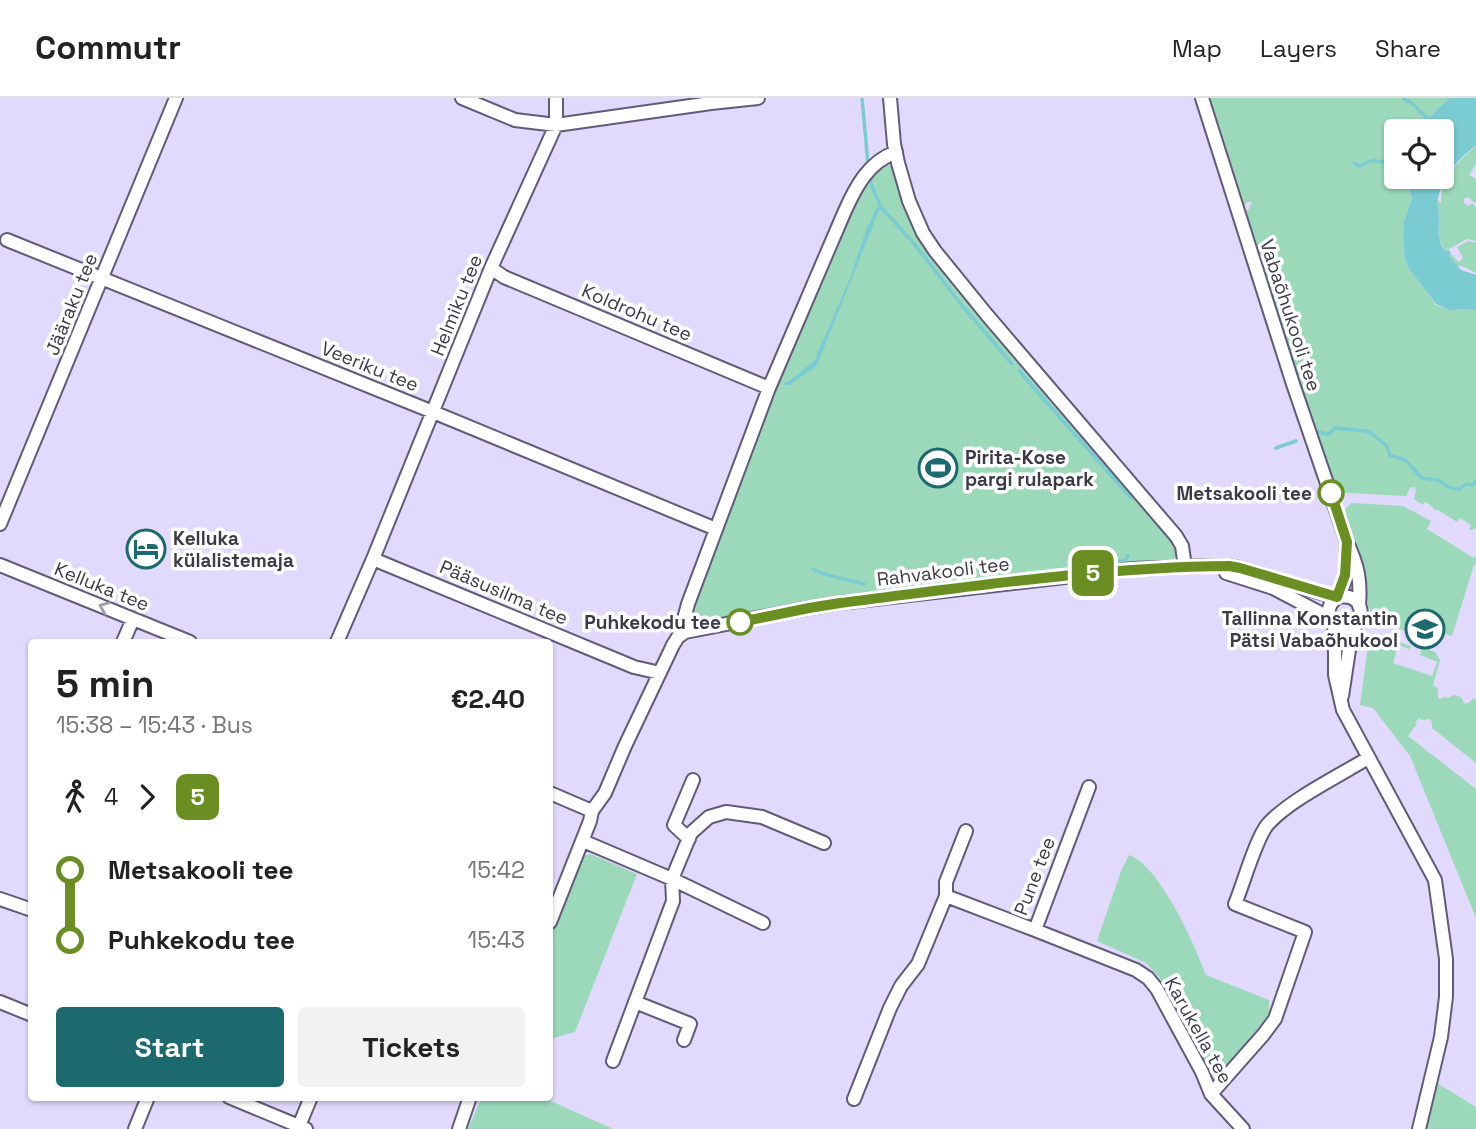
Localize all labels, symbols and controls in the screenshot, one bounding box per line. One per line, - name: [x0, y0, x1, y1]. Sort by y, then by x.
- text: Commutr: [35, 27, 181, 69]
- text: Map: [1172, 33, 1222, 64]
- text: Layers: [1260, 33, 1337, 64]
- text: Share: [1375, 33, 1441, 64]
- map controls: [1384, 119, 1454, 189]
- button: locate: [1384, 119, 1454, 189]
- street label: Vabaõhukooli tee: [1254, 236, 1327, 394]
- street label: Jääraku tee: [40, 249, 103, 359]
- street label: Helmiku tee: [425, 251, 488, 359]
- street label: Koldrohu tee: [578, 278, 696, 347]
- street label: Veeriku tee: [317, 336, 422, 397]
- place label: Pirita-Kose pargi rulapark: [965, 445, 1094, 492]
- sports icon: Pirita-Kose pargi rulapark: [917, 447, 959, 489]
- marker: Metsakooli tee: [1318, 480, 1344, 506]
- place label: Metsakooli tee: [1176, 481, 1312, 506]
- place label: Kelluka külalistemaja: [173, 526, 294, 573]
- hotel icon: Kelluka külalistemaja: [125, 528, 167, 570]
- line badge: 5: [1070, 550, 1116, 596]
- street label: Rahvakooli tee: [875, 551, 1011, 592]
- street label: Pääsusilma tee: [436, 554, 572, 631]
- street label: Kelluka tee: [51, 556, 153, 617]
- text: 5: [1086, 557, 1100, 588]
- one-way arrow: [98, 602, 110, 616]
- place label: Tallinna Konstantin Pätsi Vabaõhukool: [1222, 606, 1398, 653]
- school or university icon: Tallinna Konstantin Pätsi Vabaõhukool: [1404, 608, 1446, 650]
- marker: Puhkekodu tee: [727, 609, 753, 635]
- place label: Puhkekodu tee: [584, 610, 721, 635]
- text: 5 min: [56, 660, 154, 708]
- text: €2.40: [451, 682, 525, 716]
- text: 15:38 – 15:43 · Bus: [56, 710, 253, 740]
- icon: walk: [56, 778, 94, 816]
- icon: forward: [128, 778, 166, 816]
- text: 5: [190, 781, 205, 812]
- text: 4: [104, 782, 118, 812]
- street label: Pune tee: [1008, 834, 1061, 919]
- text: Metsakooli tee: [108, 853, 293, 887]
- text: 15:42: [468, 855, 525, 885]
- text: Puhkekodu tee: [108, 923, 295, 957]
- text: 15:43: [468, 925, 525, 955]
- street label: Karukella tee: [1159, 972, 1238, 1088]
- button: Start: [56, 1007, 284, 1087]
- button: Tickets: [298, 1007, 525, 1087]

